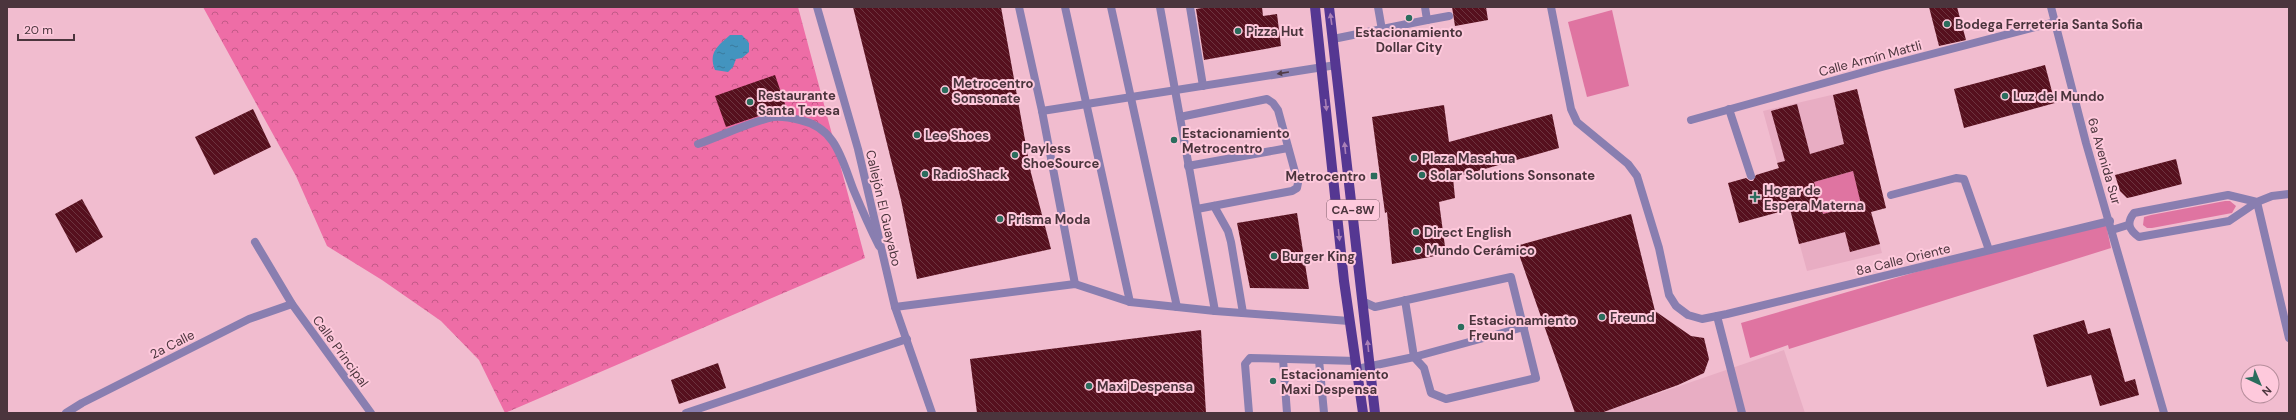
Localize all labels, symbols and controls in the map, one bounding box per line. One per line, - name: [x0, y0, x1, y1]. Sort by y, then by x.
- one-way arrow: [1328, 12, 1334, 25]
- marker: Estacionamiento Dollar City: [1404, 13, 1414, 23]
- scale bar: [18, 16, 74, 42]
- place label: Bodega Ferreteria Santa Sofia: [1955, 16, 2143, 33]
- marker: Bodega Ferreteria Santa Sofia: [1942, 19, 1952, 29]
- text: 20 m: [24, 22, 53, 38]
- place label: Pizza Hut: [1246, 23, 1304, 40]
- place label: Estacionamiento Dollar City: [1355, 24, 1463, 56]
- marker: Pizza Hut: [1233, 26, 1243, 36]
- street label: Calle Armín Mattli: [1817, 37, 1923, 80]
- one-way arrow: [1277, 70, 1289, 76]
- place label: Metrocentro Sonsonate: [953, 75, 1034, 107]
- marker: Metrocentro Sonsonate: [940, 85, 950, 95]
- place label: Restaurante Santa Teresa: [758, 87, 840, 119]
- place label: Luz del Mundo: [2013, 88, 2105, 105]
- marker: Luz del Mundo: [2000, 91, 2010, 101]
- marker: Restaurante Santa Teresa: [745, 97, 755, 107]
- one-way arrow: [1322, 99, 1329, 111]
- street label: 6a Avenida Sur: [2084, 116, 2125, 207]
- place label: Estacionamiento Metrocentro: [1182, 125, 1290, 157]
- place label: Lee Shoes: [925, 127, 989, 144]
- marker: Lee Shoes: [912, 130, 922, 140]
- marker: Estacionamiento Metrocentro: [1169, 135, 1179, 145]
- place label: Payless ShoeSource: [1023, 140, 1100, 172]
- one-way arrow: [1342, 142, 1349, 154]
- street label: Callejón El Guayabo: [862, 148, 905, 268]
- marker: Payless ShoeSource: [1010, 150, 1020, 160]
- place label: Plaza Masahua: [1422, 150, 1515, 167]
- marker: Plaza Masahua: [1409, 153, 1419, 163]
- place label: RadioShack: [933, 166, 1008, 183]
- place label: Solar Solutions Sonsonate: [1430, 167, 1595, 184]
- place label: Metrocentro: [1285, 168, 1366, 185]
- marker: RadioShack: [920, 169, 930, 179]
- marker: Solar Solutions Sonsonate: [1417, 170, 1427, 180]
- marker: Metrocentro: [1369, 171, 1379, 181]
- place label: Hogar de Espera Materna: [1764, 182, 1864, 214]
- marker: Hogar de Espera Materna: [1749, 191, 1761, 203]
- road number: CA-8W: [1327, 200, 1379, 220]
- place label: Prisma Moda: [1008, 211, 1090, 228]
- marker: Prisma Moda: [995, 214, 1005, 224]
- place label: Direct English: [1424, 224, 1512, 241]
- marker: Direct English: [1411, 227, 1421, 237]
- one-way arrow: [1336, 229, 1343, 241]
- street label: 8a Calle Oriente: [1854, 240, 1952, 279]
- place label: Mundo Cerámico: [1426, 242, 1535, 259]
- marker: Mundo Cerámico: [1413, 245, 1423, 255]
- place label: Burger King: [1282, 248, 1355, 265]
- marker: Burger King: [1269, 251, 1279, 261]
- place label: Freund: [1610, 309, 1655, 326]
- street label: Calle Principal: [309, 312, 372, 391]
- place label: Estacionamiento Freund: [1469, 312, 1577, 344]
- marker: Freund: [1597, 312, 1607, 322]
- marker: Estacionamiento Freund: [1456, 322, 1466, 332]
- street label: 2a Calle: [147, 326, 197, 363]
- one-way arrow: [1365, 340, 1371, 352]
- north arrow: [2240, 364, 2280, 404]
- place label: Estacionamiento Maxi Despensa: [1281, 366, 1389, 398]
- marker: Estacionamiento Maxi Despensa: [1268, 376, 1278, 386]
- place label: Maxi Despensa: [1097, 378, 1193, 395]
- marker: Maxi Despensa: [1084, 381, 1094, 391]
- text: N: [2259, 383, 2275, 399]

